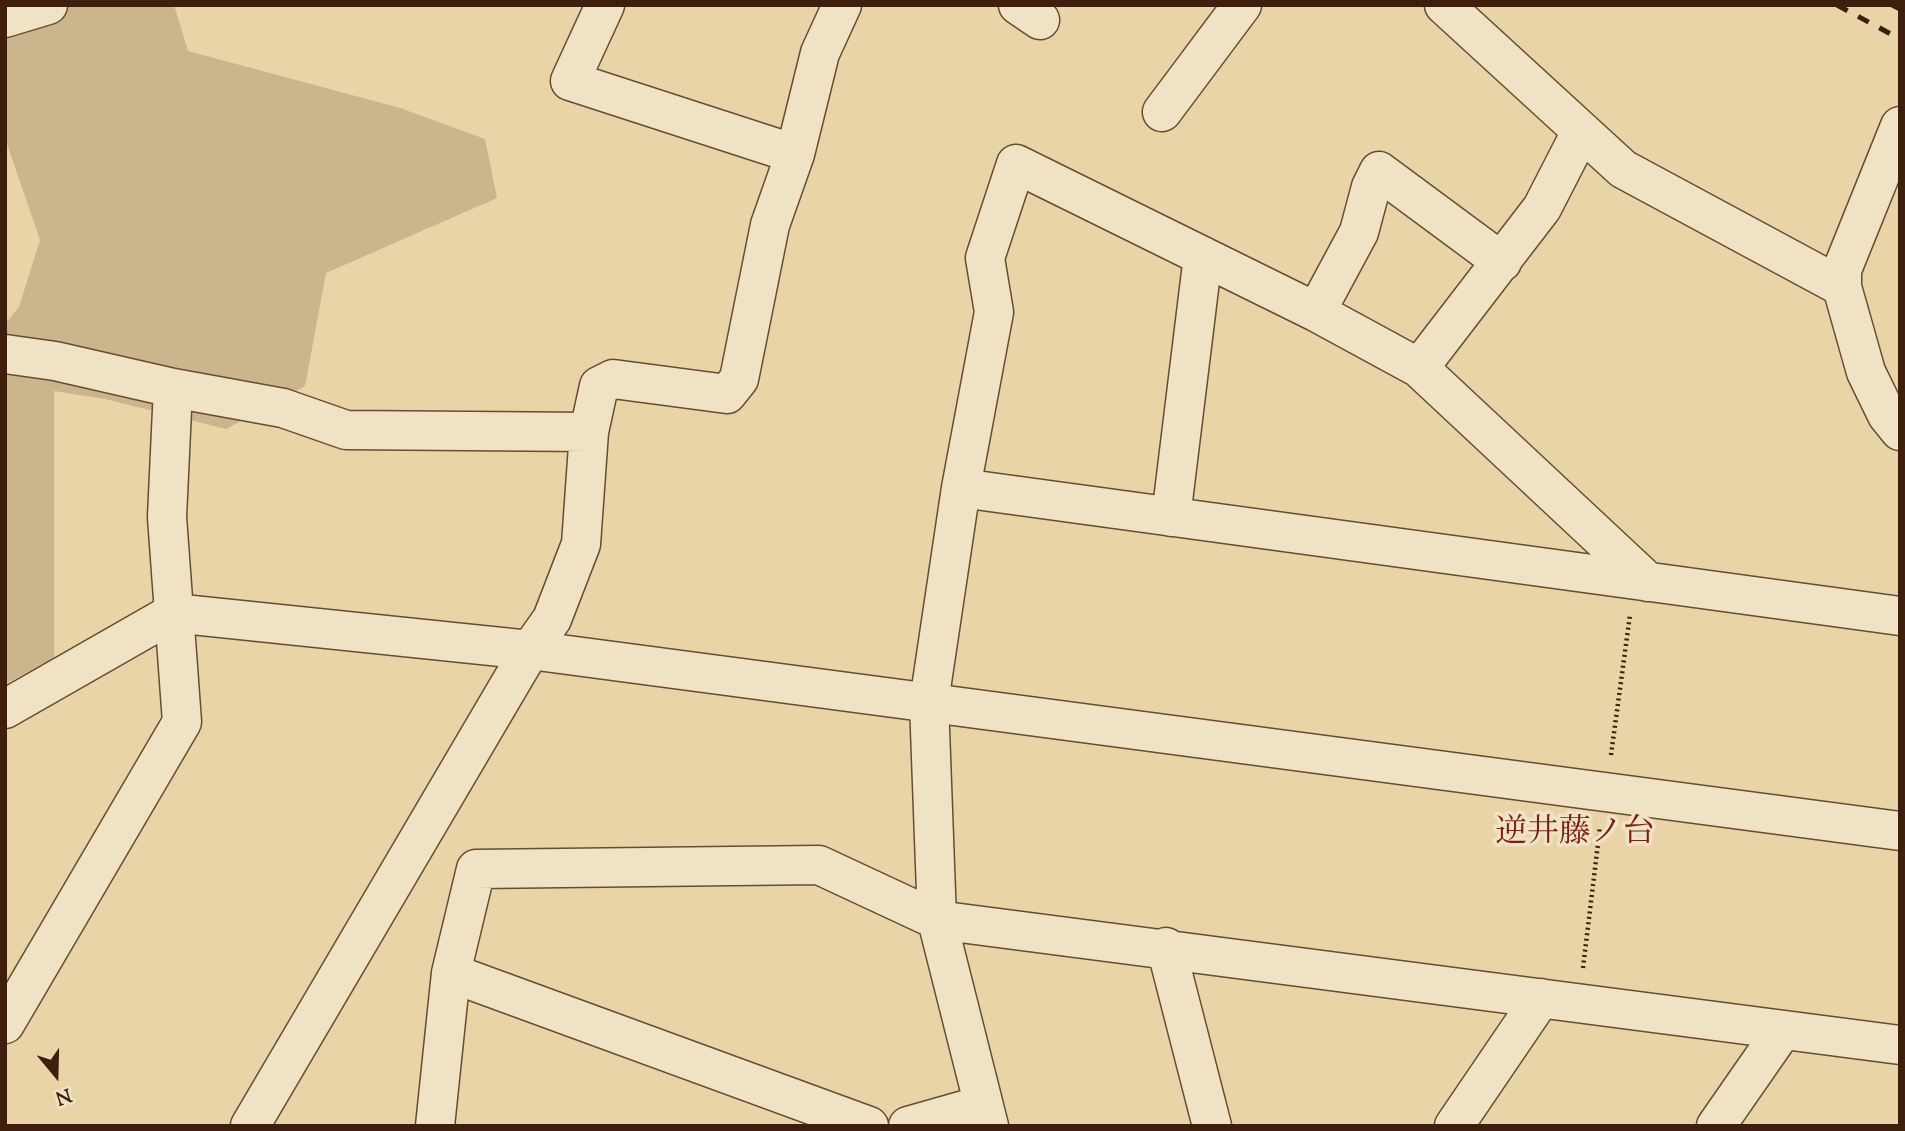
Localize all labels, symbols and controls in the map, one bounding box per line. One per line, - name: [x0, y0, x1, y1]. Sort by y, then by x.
- district label: 逆井藤ノ台: [1495, 817, 1655, 855]
- north arrow: [21, 1040, 91, 1110]
- text: N: [51, 1080, 75, 1111]

